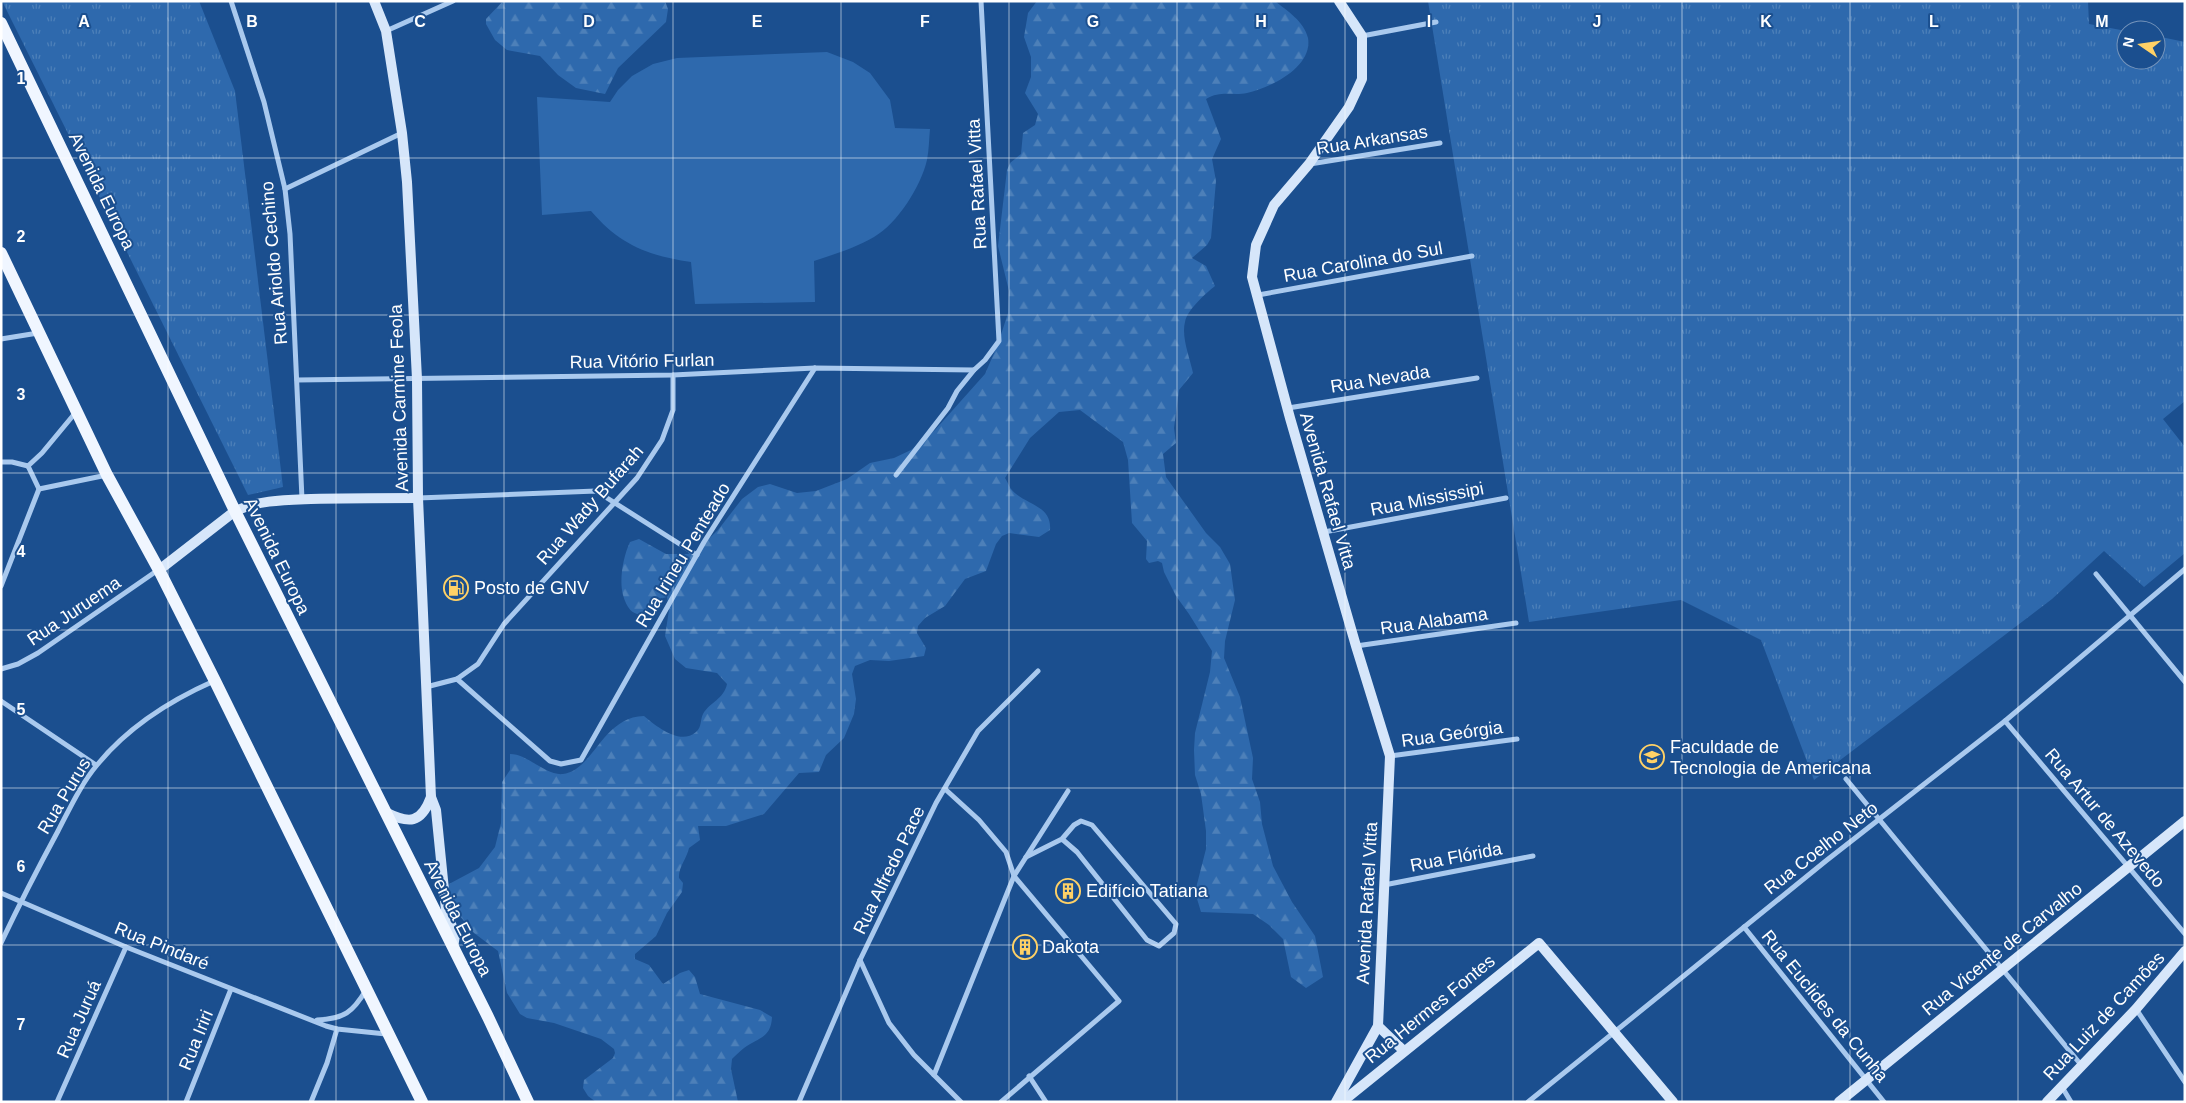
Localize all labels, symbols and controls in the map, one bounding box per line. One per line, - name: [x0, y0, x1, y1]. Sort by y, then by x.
- text: A: [78, 13, 90, 30]
- text: B: [246, 13, 258, 30]
- text: C: [414, 13, 426, 30]
- text: D: [583, 13, 595, 30]
- text: E: [752, 13, 763, 30]
- text: F: [920, 13, 930, 30]
- text: G: [1087, 13, 1099, 30]
- text: H: [1255, 13, 1267, 30]
- text: I: [1427, 13, 1431, 30]
- text: J: [1593, 13, 1601, 30]
- text: K: [1760, 13, 1772, 30]
- text: L: [1929, 13, 1939, 30]
- text: M: [2095, 13, 2109, 30]
- north arrow: [2116, 20, 2166, 70]
- text: N: [2119, 35, 2137, 49]
- text: 1: [17, 70, 26, 87]
- street label: Rua Rafael Vitta: [964, 117, 990, 250]
- street label: Rua Arkansas: [1315, 121, 1429, 159]
- street label: Avenida Europa: [65, 129, 139, 254]
- street label: Rua Arioldo Cechino: [257, 180, 291, 346]
- text: 2: [17, 228, 26, 245]
- street label: Rua Carolina do Sul: [1282, 238, 1444, 286]
- street label: Avenida Carmine Feola: [386, 303, 412, 492]
- street label: Rua Vitório Furlan: [569, 350, 715, 372]
- street label: Rua Nevada: [1329, 361, 1432, 397]
- text: 3: [17, 386, 26, 403]
- street label: Avenida Rafael Vitta: [1296, 410, 1360, 573]
- street label: Rua Wady Bufarah: [533, 441, 647, 569]
- street label: Rua Mississipi: [1369, 478, 1485, 520]
- street label: Rua Irineu Penteado: [632, 479, 734, 631]
- street label: Avenida Europa: [240, 494, 314, 619]
- text: 4: [17, 543, 26, 560]
- street label: Rua Juruema: [24, 572, 125, 650]
- fuel station icon: Posto de GNV: [443, 575, 469, 601]
- place label: Posto de GNV: [474, 578, 589, 598]
- street label: Rua Alabama: [1379, 603, 1490, 638]
- text: 5: [17, 701, 26, 718]
- street label: Rua Geórgia: [1400, 717, 1505, 751]
- place label: Faculdade de Tecnologia de Americana: [1670, 737, 1872, 778]
- school or university icon: Faculdade de Tecnologia de Americana: [1639, 744, 1665, 770]
- street label: Rua Artur de Azevedo: [2041, 744, 2169, 892]
- street label: Rua Purus: [34, 754, 94, 838]
- street label: Rua Coelho Neto: [1760, 798, 1882, 898]
- street label: Rua Alfredo Pace: [849, 803, 929, 937]
- street label: Avenida Rafael Vitta: [1353, 820, 1381, 985]
- street label: Rua Flórida: [1408, 838, 1505, 876]
- street label: Avenida Europa: [420, 857, 496, 980]
- text: 6: [17, 858, 26, 875]
- building icon: Edifício Tatiana: [1055, 878, 1081, 904]
- street label: Rua Vicente de Carvalho: [1918, 878, 2086, 1020]
- place label: Edifício Tatiana: [1086, 881, 1209, 901]
- street label: Rua Pindaré: [112, 918, 212, 974]
- street label: Rua Euclides da Cunha: [1758, 926, 1893, 1087]
- building icon: Dakota: [1012, 934, 1038, 960]
- place label: Dakota: [1042, 937, 1100, 957]
- street label: Rua Luiz de Camões: [2039, 948, 2169, 1084]
- street label: Rua Hermes Fontes: [1361, 951, 1499, 1067]
- street label: Rua Juruá: [53, 976, 105, 1061]
- street label: Rua Iriri: [175, 1007, 217, 1073]
- text: 7: [17, 1016, 26, 1033]

